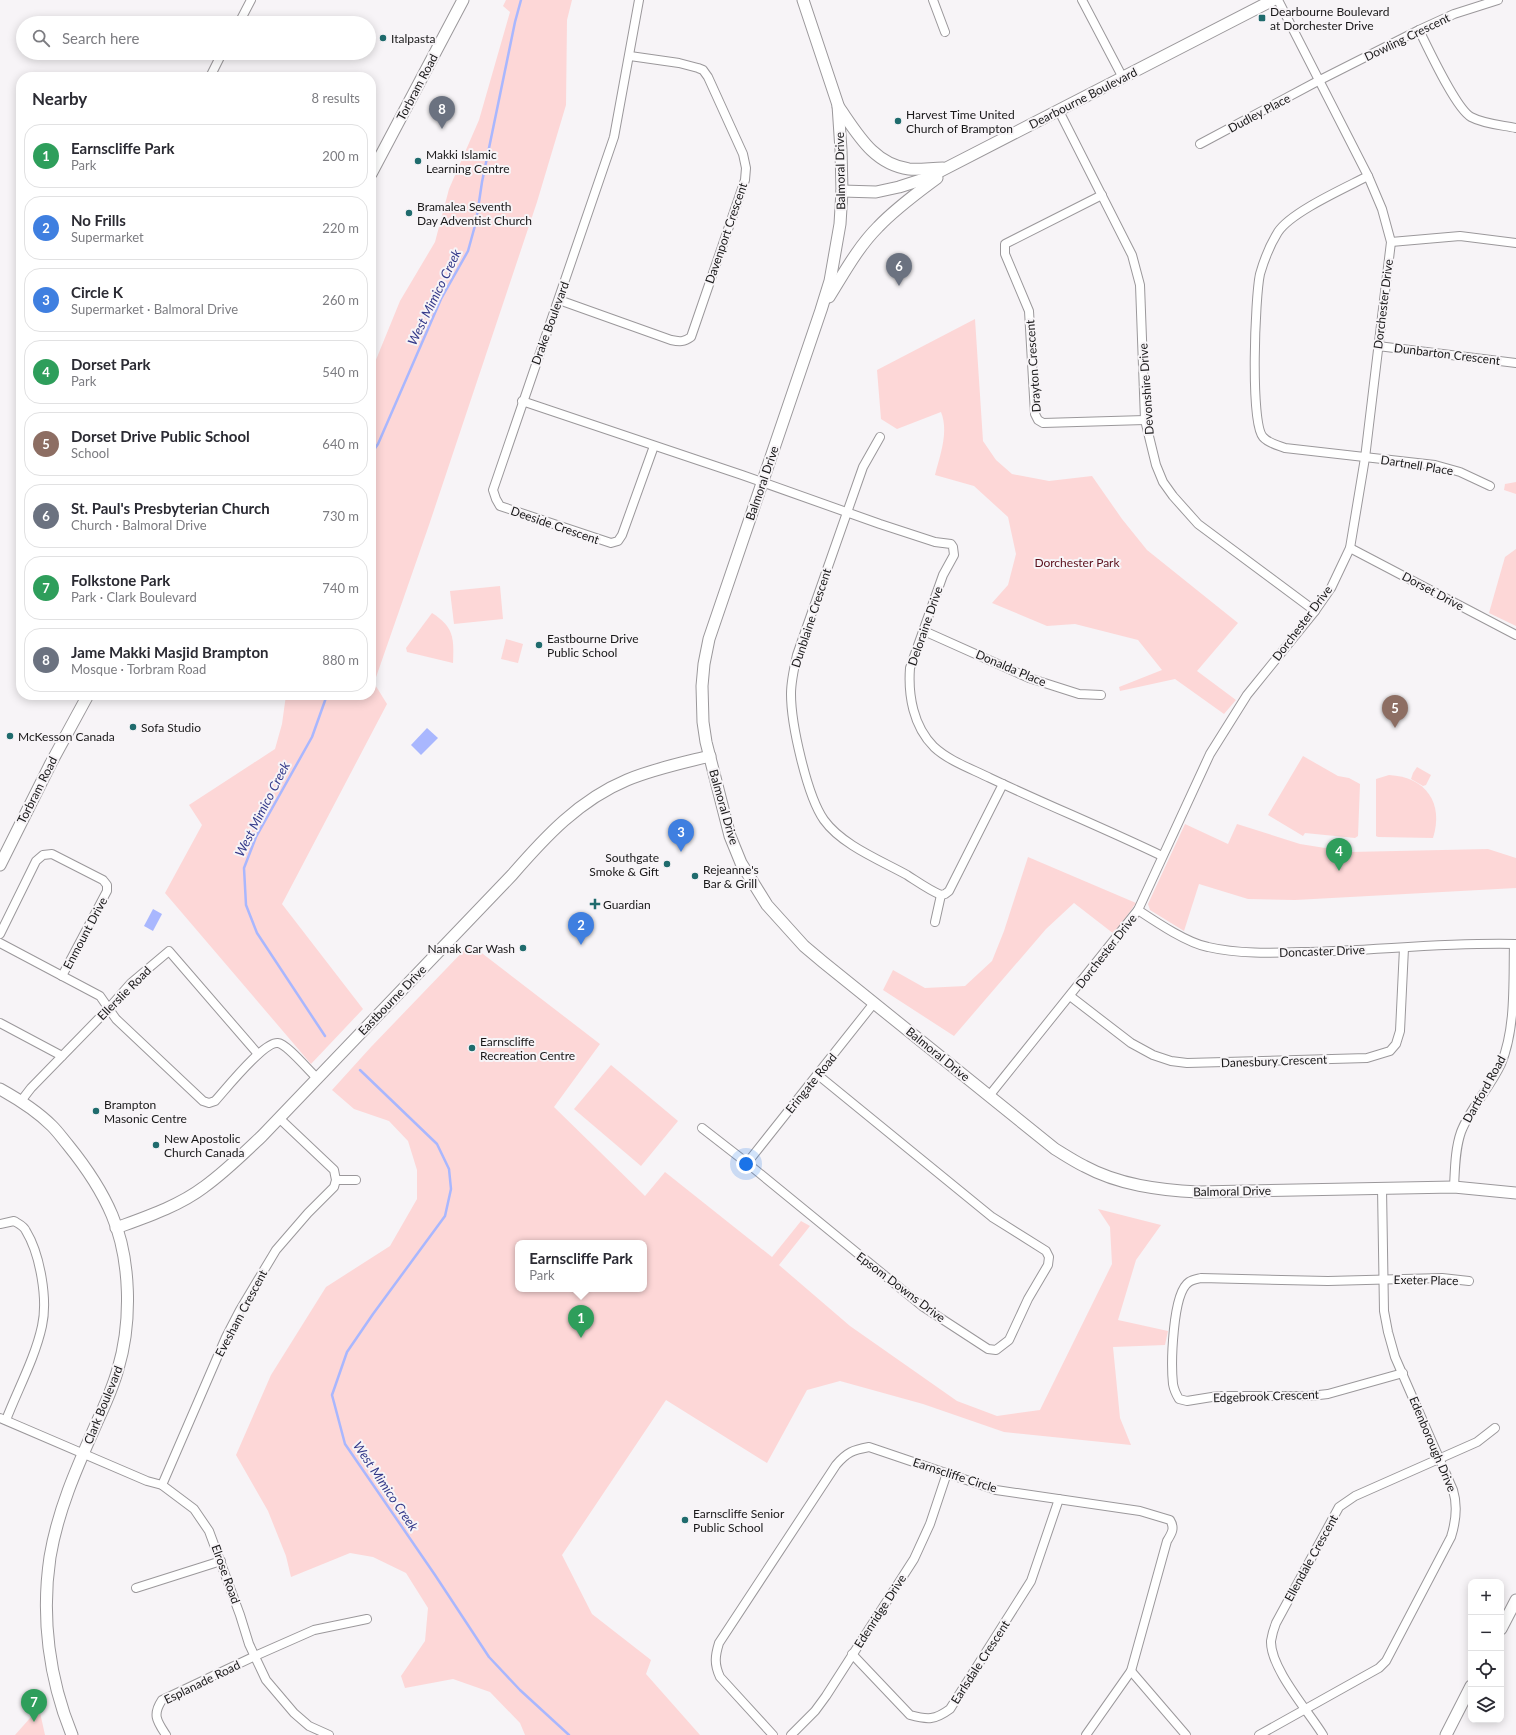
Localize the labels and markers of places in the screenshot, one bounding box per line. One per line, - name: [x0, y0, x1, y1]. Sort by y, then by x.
- place label: Dearbourne Boulevard at Dorchester Drive: [1270, 4, 1389, 33]
- marker: Dearbourne Boulevard at Dorchester Drive: [1257, 13, 1267, 23]
- place label: Italpasta: [391, 31, 435, 46]
- marker: Italpasta: [378, 33, 388, 43]
- pin: 8: [429, 96, 455, 129]
- place label: Harvest Time United Church of Brampton: [906, 107, 1015, 136]
- marker: Harvest Time United Church of Brampton: [893, 116, 903, 126]
- place label: Makki Islamic Learning Centre: [426, 147, 510, 176]
- marker: Makki Islamic Learning Centre: [413, 156, 423, 166]
- place label: Bramalea Seventh Day Adventist Church: [417, 199, 532, 228]
- marker: Bramalea Seventh Day Adventist Church: [404, 208, 414, 218]
- pin: 6: [886, 253, 912, 286]
- place label: Eastbourne Drive Public School: [547, 631, 639, 660]
- marker: Eastbourne Drive Public School: [534, 640, 544, 650]
- pin: 5: [1382, 695, 1408, 728]
- place label: Sofa Studio: [141, 720, 201, 735]
- marker: Sofa Studio: [128, 722, 138, 732]
- place label: McKesson Canada: [18, 729, 115, 744]
- marker: McKesson Canada: [5, 731, 15, 741]
- pin: 3: [668, 819, 694, 852]
- pin: 4: [1326, 838, 1352, 871]
- place label: Southgate Smoke & Gift: [589, 850, 660, 879]
- marker: Southgate Smoke & Gift: [662, 859, 672, 869]
- place label: Rejeanne's Bar & Grill: [703, 862, 759, 891]
- marker: Rejeanne's Bar & Grill: [690, 871, 700, 881]
- place label: Guardian: [603, 897, 651, 912]
- marker: Guardian: [590, 899, 600, 909]
- pin: 2: [568, 912, 594, 945]
- place label: Nanak Car Wash: [428, 941, 515, 956]
- marker: Nanak Car Wash: [518, 943, 528, 953]
- place label: Earnscliffe Recreation Centre: [480, 1034, 575, 1063]
- marker: Earnscliffe Recreation Centre: [467, 1043, 477, 1053]
- place label: Brampton Masonic Centre: [104, 1097, 187, 1126]
- marker: Brampton Masonic Centre: [91, 1106, 101, 1116]
- place label: New Apostolic Church Canada: [164, 1131, 244, 1160]
- marker: New Apostolic Church Canada: [151, 1140, 161, 1150]
- pin: 1: [568, 1305, 594, 1338]
- place label: Earnscliffe Senior Public School: [693, 1506, 785, 1535]
- marker: Earnscliffe Senior Public School: [680, 1515, 690, 1525]
- pin: 7: [21, 1689, 47, 1722]

